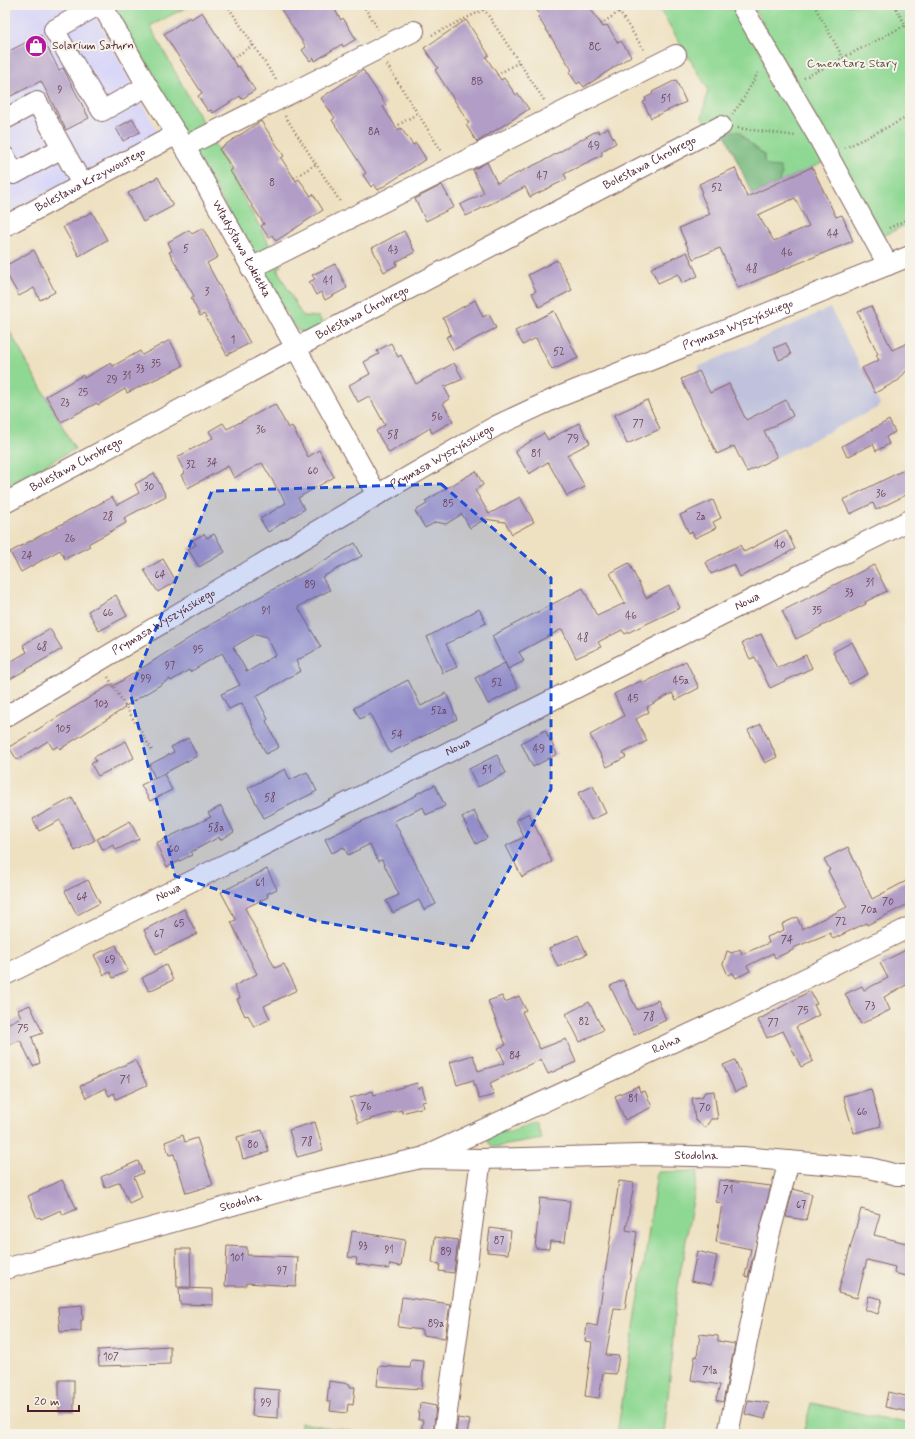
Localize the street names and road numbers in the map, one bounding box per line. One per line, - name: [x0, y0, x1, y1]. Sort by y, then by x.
- street label: Bolesława Chrobrego: [601, 132, 699, 194]
- street label: Bolesława Krzywoustego: [33, 144, 149, 216]
- street label: Władysława Łokietka: [208, 197, 275, 301]
- street label: Bolesława Chrobrego: [313, 282, 412, 344]
- street label: Prymasa Wyszyńskiego: [680, 296, 796, 354]
- street label: Prymasa Wyszyńskiego: [388, 420, 498, 493]
- street label: Bolesława Chrobrego: [27, 433, 126, 496]
- street label: Prymasa Wyszyńskiego: [109, 585, 219, 659]
- street label: Nowa: [732, 589, 763, 615]
- street label: Nowa: [443, 734, 474, 760]
- street label: Nowa: [153, 880, 184, 906]
- street label: Rolna: [650, 1031, 684, 1058]
- street label: Stodolna: [674, 1148, 719, 1165]
- street label: Stodolna: [218, 1189, 265, 1216]

